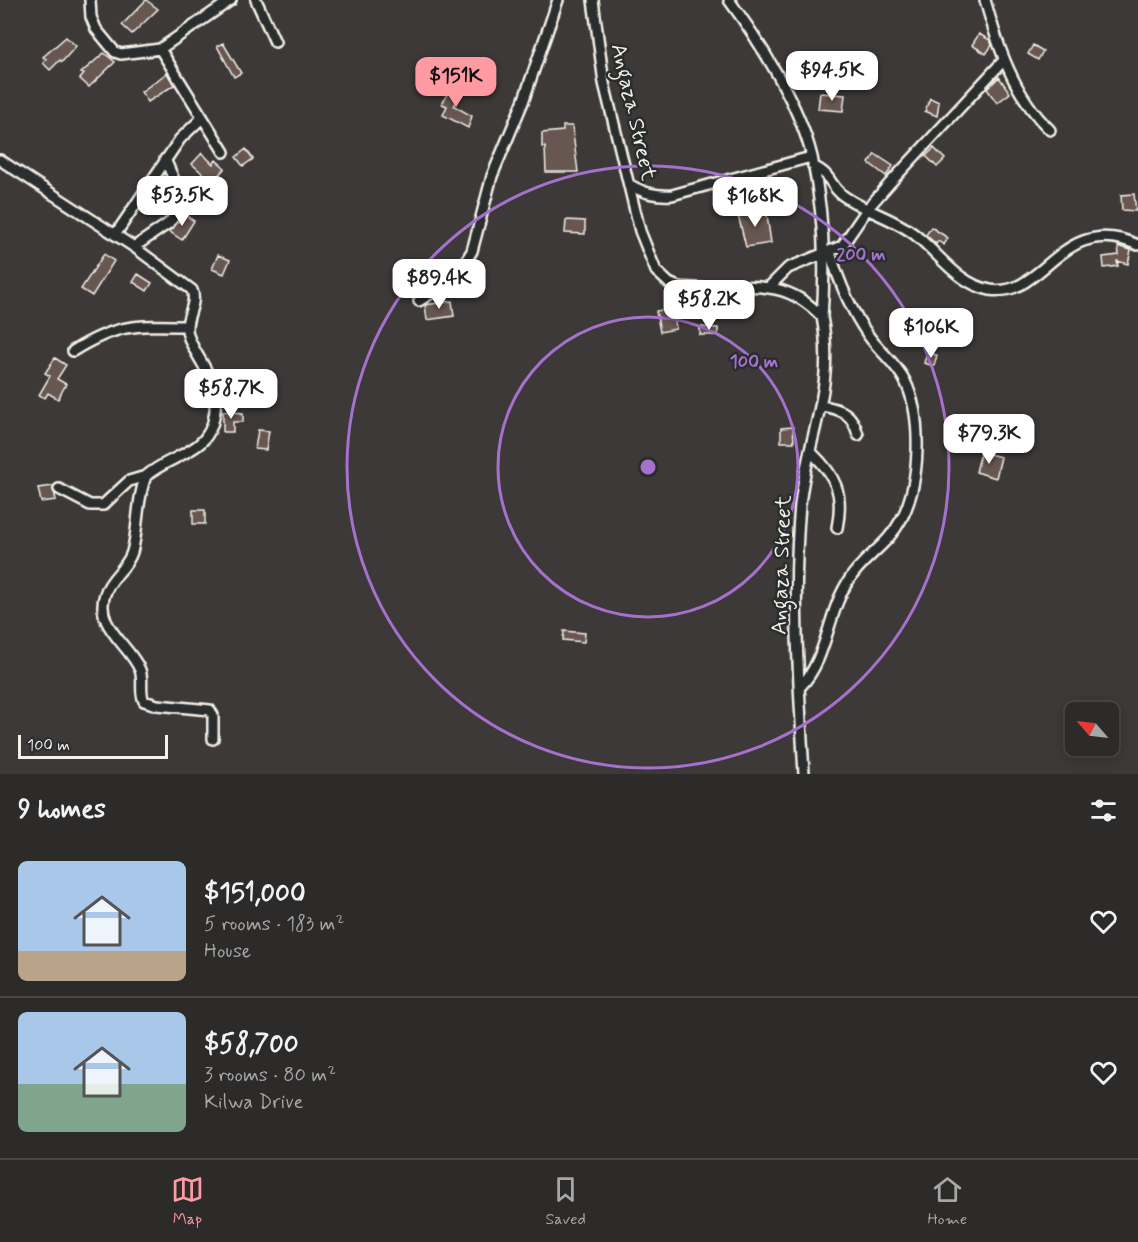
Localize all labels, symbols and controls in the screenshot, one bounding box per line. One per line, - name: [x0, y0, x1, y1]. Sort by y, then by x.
- street label: Angaza Street: [601, 41, 662, 184]
- pin: $94.5K: [783, 51, 881, 102]
- pin: $151K: [414, 57, 498, 108]
- text: $94.5K: [800, 57, 864, 84]
- text: $151K: [429, 63, 483, 90]
- pin: $53.5K: [133, 176, 231, 227]
- pin: $168K: [713, 177, 797, 228]
- text: $53.5K: [151, 182, 213, 209]
- text: $168K: [727, 183, 783, 210]
- text: 200 m: [836, 243, 886, 267]
- pin: $89.4K: [390, 259, 488, 310]
- text: $89.4K: [407, 265, 471, 292]
- pin: $58.2K: [660, 280, 758, 331]
- text: $58.2K: [678, 286, 740, 313]
- pin: $106K: [889, 308, 973, 359]
- text: $106K: [903, 314, 959, 341]
- text: 100 m: [730, 350, 778, 374]
- pin: $58.7K: [182, 369, 280, 420]
- text: $58.7K: [198, 375, 264, 402]
- pin: $79.3K: [940, 414, 1038, 465]
- text: $79.3K: [957, 420, 1021, 447]
- centre of rings: [638, 457, 658, 477]
- street label: Angaza Street: [766, 495, 801, 635]
- north arrow: [1065, 702, 1119, 756]
- map controls: [1065, 702, 1119, 756]
- scale bar: [18, 732, 168, 760]
- text: 100 m: [27, 735, 70, 756]
- text: 9 homes: [18, 793, 106, 827]
- icon: filters: [1087, 794, 1120, 827]
- text: $151,000: [204, 877, 306, 911]
- icon: home: [66, 885, 138, 957]
- icon: heart: [1087, 905, 1120, 938]
- text: 5 rooms · 183 m²: [204, 911, 344, 938]
- text: House: [204, 938, 251, 965]
- text: $58,700: [204, 1028, 299, 1062]
- icon: home: [66, 1036, 138, 1108]
- icon: heart: [1087, 1056, 1120, 1089]
- text: 3 rooms · 80 m²: [204, 1062, 336, 1089]
- text: Kilwa Drive: [204, 1089, 303, 1116]
- tab: Map: [171, 1173, 204, 1230]
- tab: Saved: [545, 1173, 586, 1230]
- tab: Home: [927, 1173, 967, 1230]

